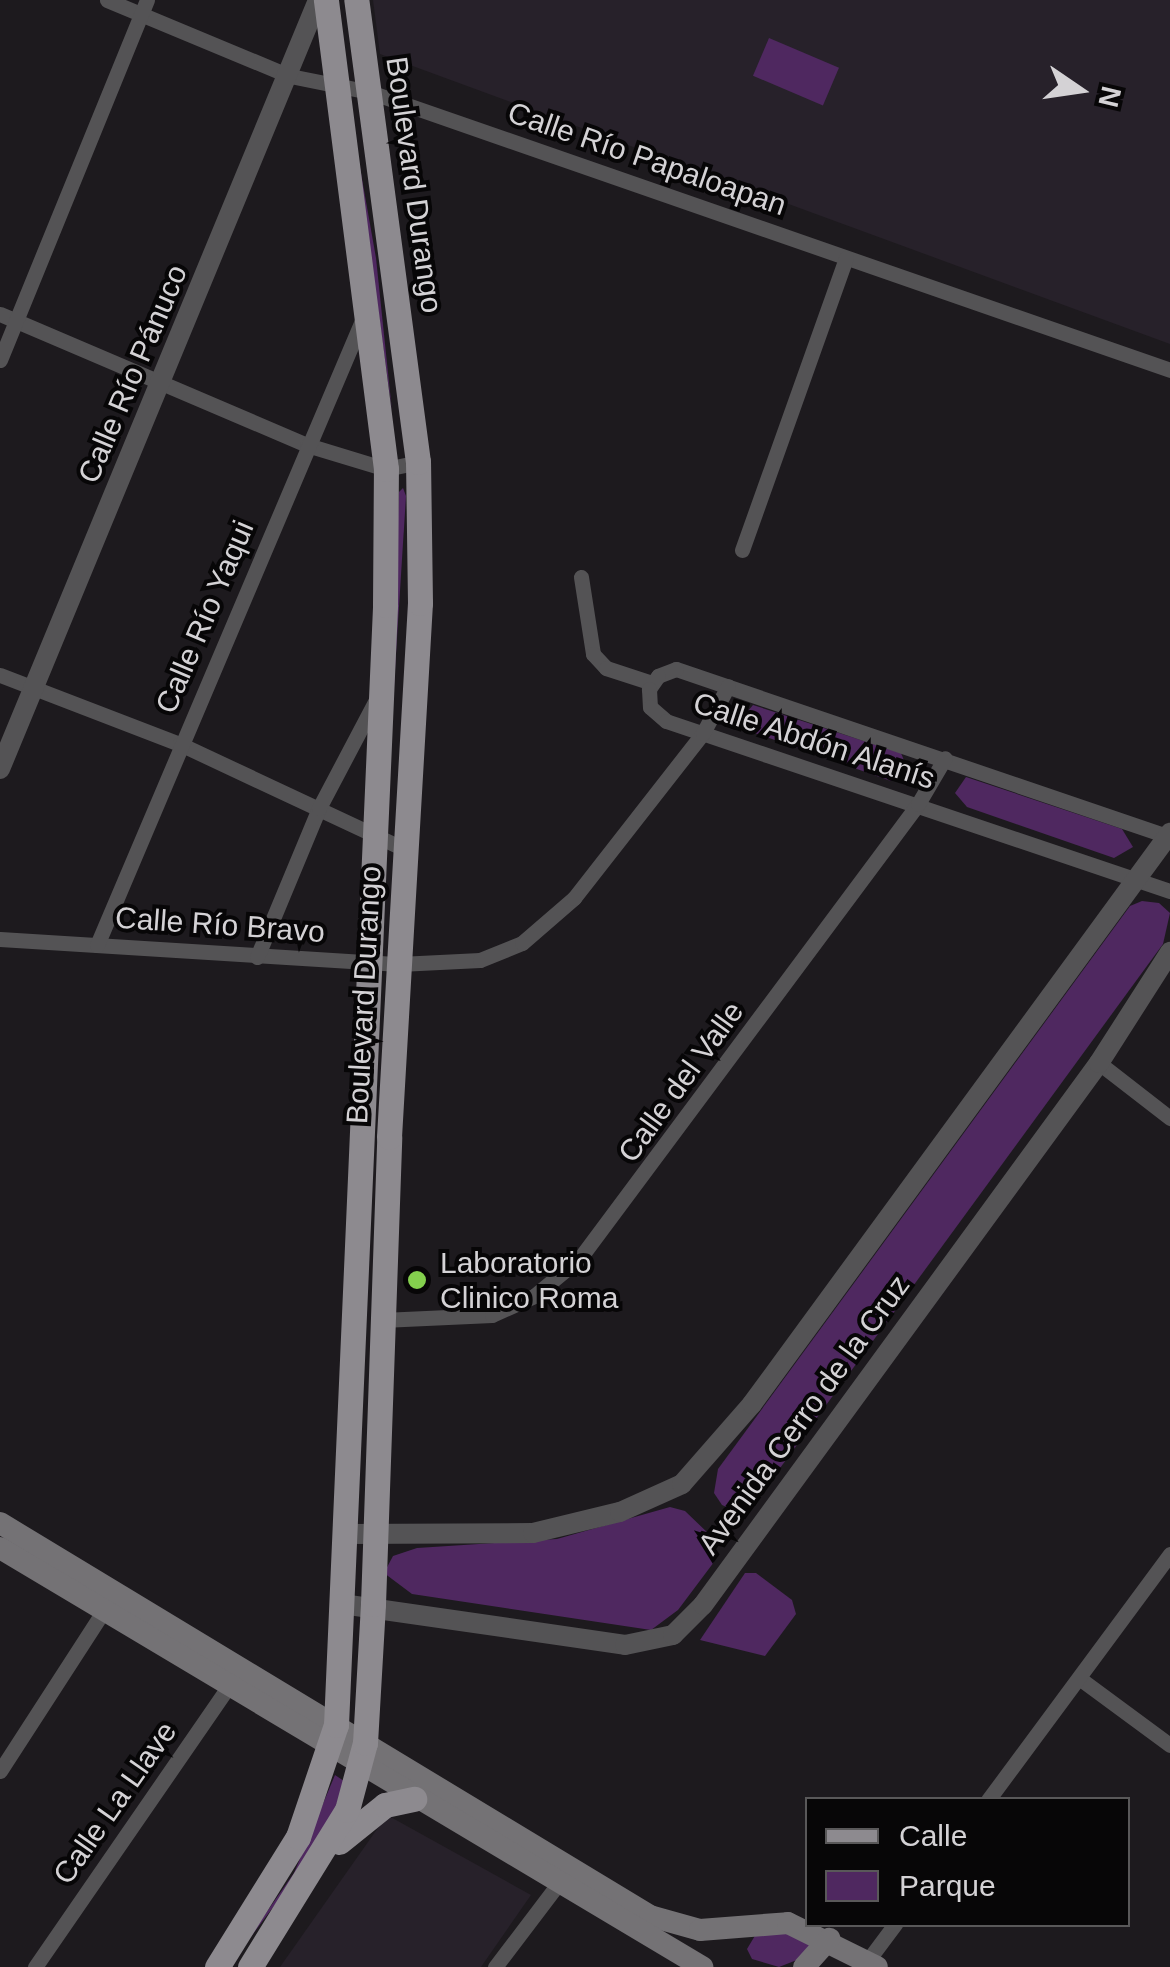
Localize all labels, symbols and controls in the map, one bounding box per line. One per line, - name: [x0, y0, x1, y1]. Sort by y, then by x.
- north arrow: [1030, 40, 1130, 140]
- street label: Boulevard Durango: [378, 55, 450, 315]
- text: N: [1092, 84, 1127, 110]
- street label: Calle Río Papaloapan: [503, 94, 791, 224]
- street label: Calle Río Pánuco: [71, 260, 195, 488]
- street label: Calle Río Yaqui: [148, 515, 262, 719]
- street label: Calle Abdón Alanís: [687, 684, 941, 798]
- street label: Boulevard Durango: [339, 865, 389, 1125]
- street label: Calle Río Bravo: [114, 900, 326, 950]
- street label: Calle del Valle: [611, 995, 751, 1169]
- place label: Laboratorio Clinico Roma: [440, 1245, 618, 1316]
- marker: Laboratorio Clinico Roma: [404, 1267, 430, 1293]
- street label: Avenida Cerro de la Cruz: [691, 1268, 917, 1562]
- street label: Calle La Llave: [46, 1715, 184, 1891]
- legend: [805, 1797, 1130, 1927]
- text: Calle: [899, 1819, 967, 1852]
- text: Parque: [899, 1869, 996, 1902]

